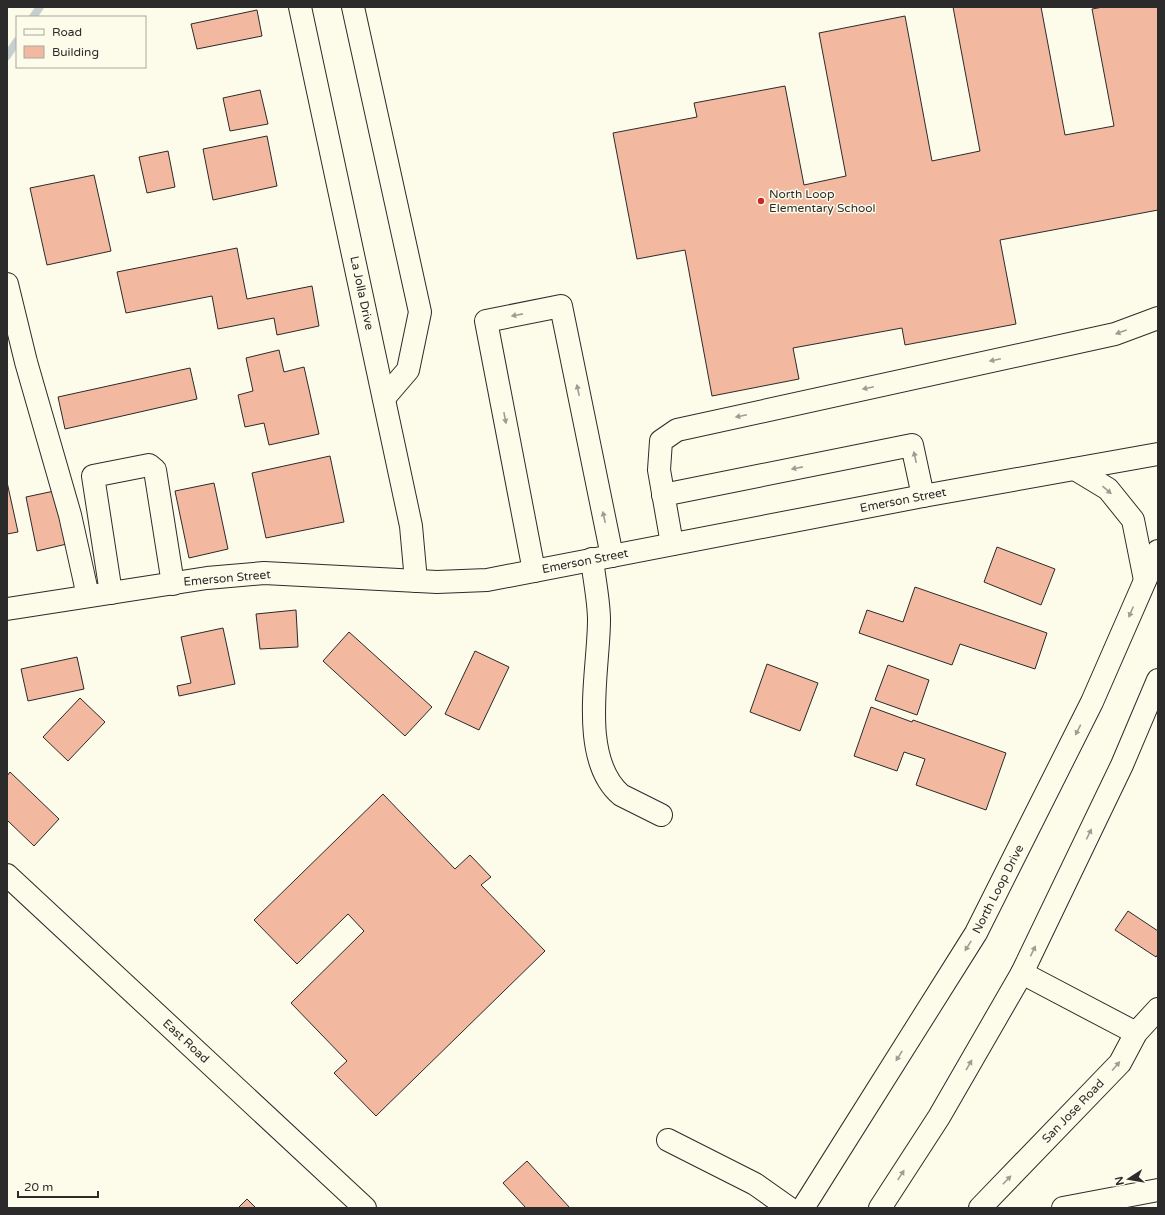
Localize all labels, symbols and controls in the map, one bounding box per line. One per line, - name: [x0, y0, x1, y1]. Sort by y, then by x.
- legend: [16, 16, 146, 68]
- text: Road: [52, 25, 82, 39]
- text: Building: [52, 45, 99, 59]
- place label: North Loop Elementary School: [769, 187, 876, 215]
- marker: North Loop Elementary School: [756, 196, 766, 206]
- street label: La Jolla Drive: [347, 255, 377, 331]
- one-way arrow: [511, 312, 523, 318]
- one-way arrow: [1115, 329, 1127, 335]
- one-way arrow: [988, 358, 1001, 364]
- one-way arrow: [575, 384, 581, 396]
- one-way arrow: [861, 386, 874, 392]
- one-way arrow: [502, 412, 508, 424]
- one-way arrow: [734, 414, 747, 420]
- one-way arrow: [911, 451, 917, 464]
- one-way arrow: [791, 466, 803, 472]
- street label: Emerson Street: [859, 485, 948, 515]
- one-way arrow: [1102, 485, 1113, 494]
- one-way arrow: [601, 511, 607, 523]
- street label: Emerson Street: [541, 546, 630, 576]
- street label: Emerson Street: [183, 567, 272, 589]
- one-way arrow: [1128, 606, 1135, 618]
- one-way arrow: [1075, 725, 1081, 736]
- one-way arrow: [1086, 828, 1092, 840]
- street label: North Loop Drive: [969, 842, 1027, 936]
- one-way arrow: [964, 941, 972, 951]
- one-way arrow: [1030, 946, 1036, 957]
- street label: East Road: [160, 1016, 212, 1066]
- one-way arrow: [895, 1050, 902, 1062]
- one-way arrow: [966, 1059, 973, 1071]
- one-way arrow: [1112, 1061, 1121, 1071]
- street label: San Jose Road: [1039, 1076, 1107, 1146]
- north arrow: [1109, 1159, 1149, 1199]
- one-way arrow: [897, 1170, 905, 1180]
- scale bar: [18, 1173, 98, 1199]
- one-way arrow: [1002, 1175, 1012, 1185]
- text: N: [1112, 1175, 1127, 1187]
- text: 20 m: [24, 1180, 53, 1194]

